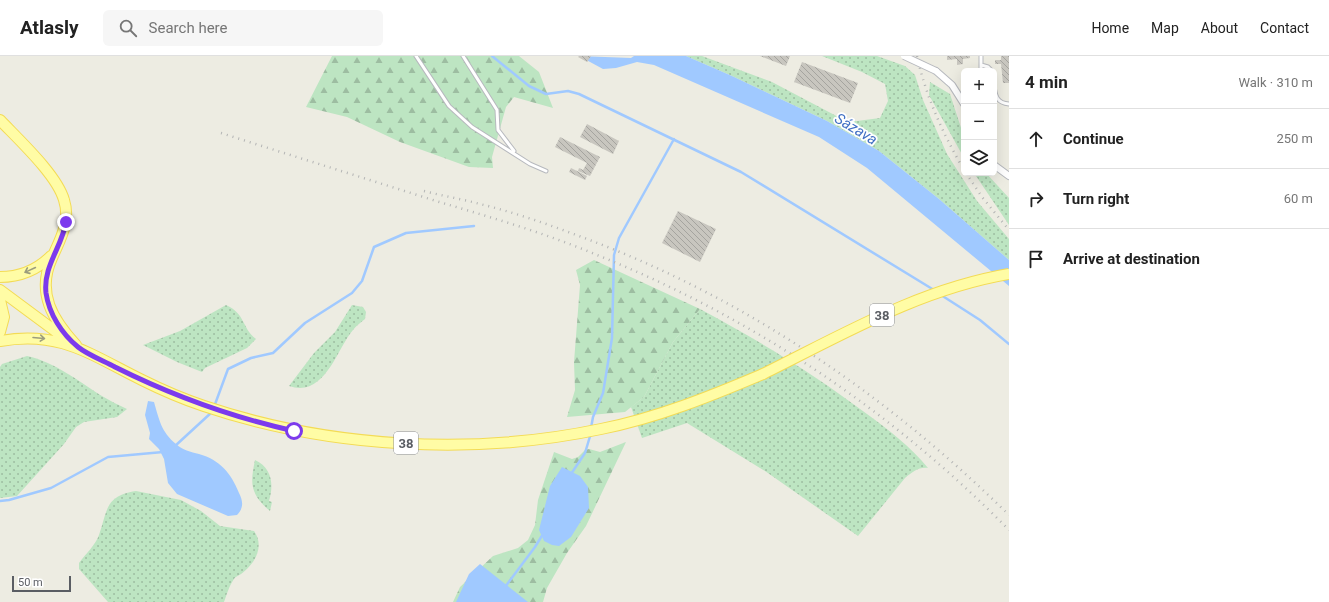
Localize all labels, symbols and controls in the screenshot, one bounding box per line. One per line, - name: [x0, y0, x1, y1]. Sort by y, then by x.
- search box: [103, 10, 383, 46]
- text: Atlasly: [20, 16, 79, 39]
- icon: search: [117, 17, 139, 39]
- text: Search here: [149, 19, 228, 37]
- text: Home: [1091, 20, 1129, 36]
- text: Map: [1151, 20, 1179, 36]
- text: About: [1201, 20, 1238, 36]
- text: Contact: [1260, 20, 1309, 36]
- map controls: [961, 68, 997, 176]
- button: +: [961, 68, 997, 104]
- text: 4 min: [1025, 72, 1068, 92]
- text: Walk · 310 m: [1238, 75, 1313, 90]
- button: −: [961, 104, 997, 140]
- water label: Sázava: [831, 109, 881, 149]
- icon: ahead: [1025, 128, 1047, 150]
- text: Continue: [1063, 130, 1124, 148]
- text: 250 m: [1276, 131, 1313, 146]
- button: layers: [961, 140, 997, 176]
- icon: right: [1025, 188, 1047, 210]
- text: Turn right: [1063, 190, 1129, 208]
- text: 60 m: [1284, 191, 1313, 206]
- route end: [57, 213, 75, 231]
- icon: arrive: [1025, 248, 1047, 270]
- text: Arrive at destination: [1063, 250, 1200, 268]
- one-way arrow: [25, 267, 37, 274]
- road number: 38: [870, 304, 894, 326]
- one-way arrow: [32, 335, 45, 342]
- route start: [285, 422, 303, 440]
- road number: 38: [394, 432, 418, 454]
- scale bar: [12, 574, 71, 593]
- text: 50 m: [18, 576, 43, 589]

